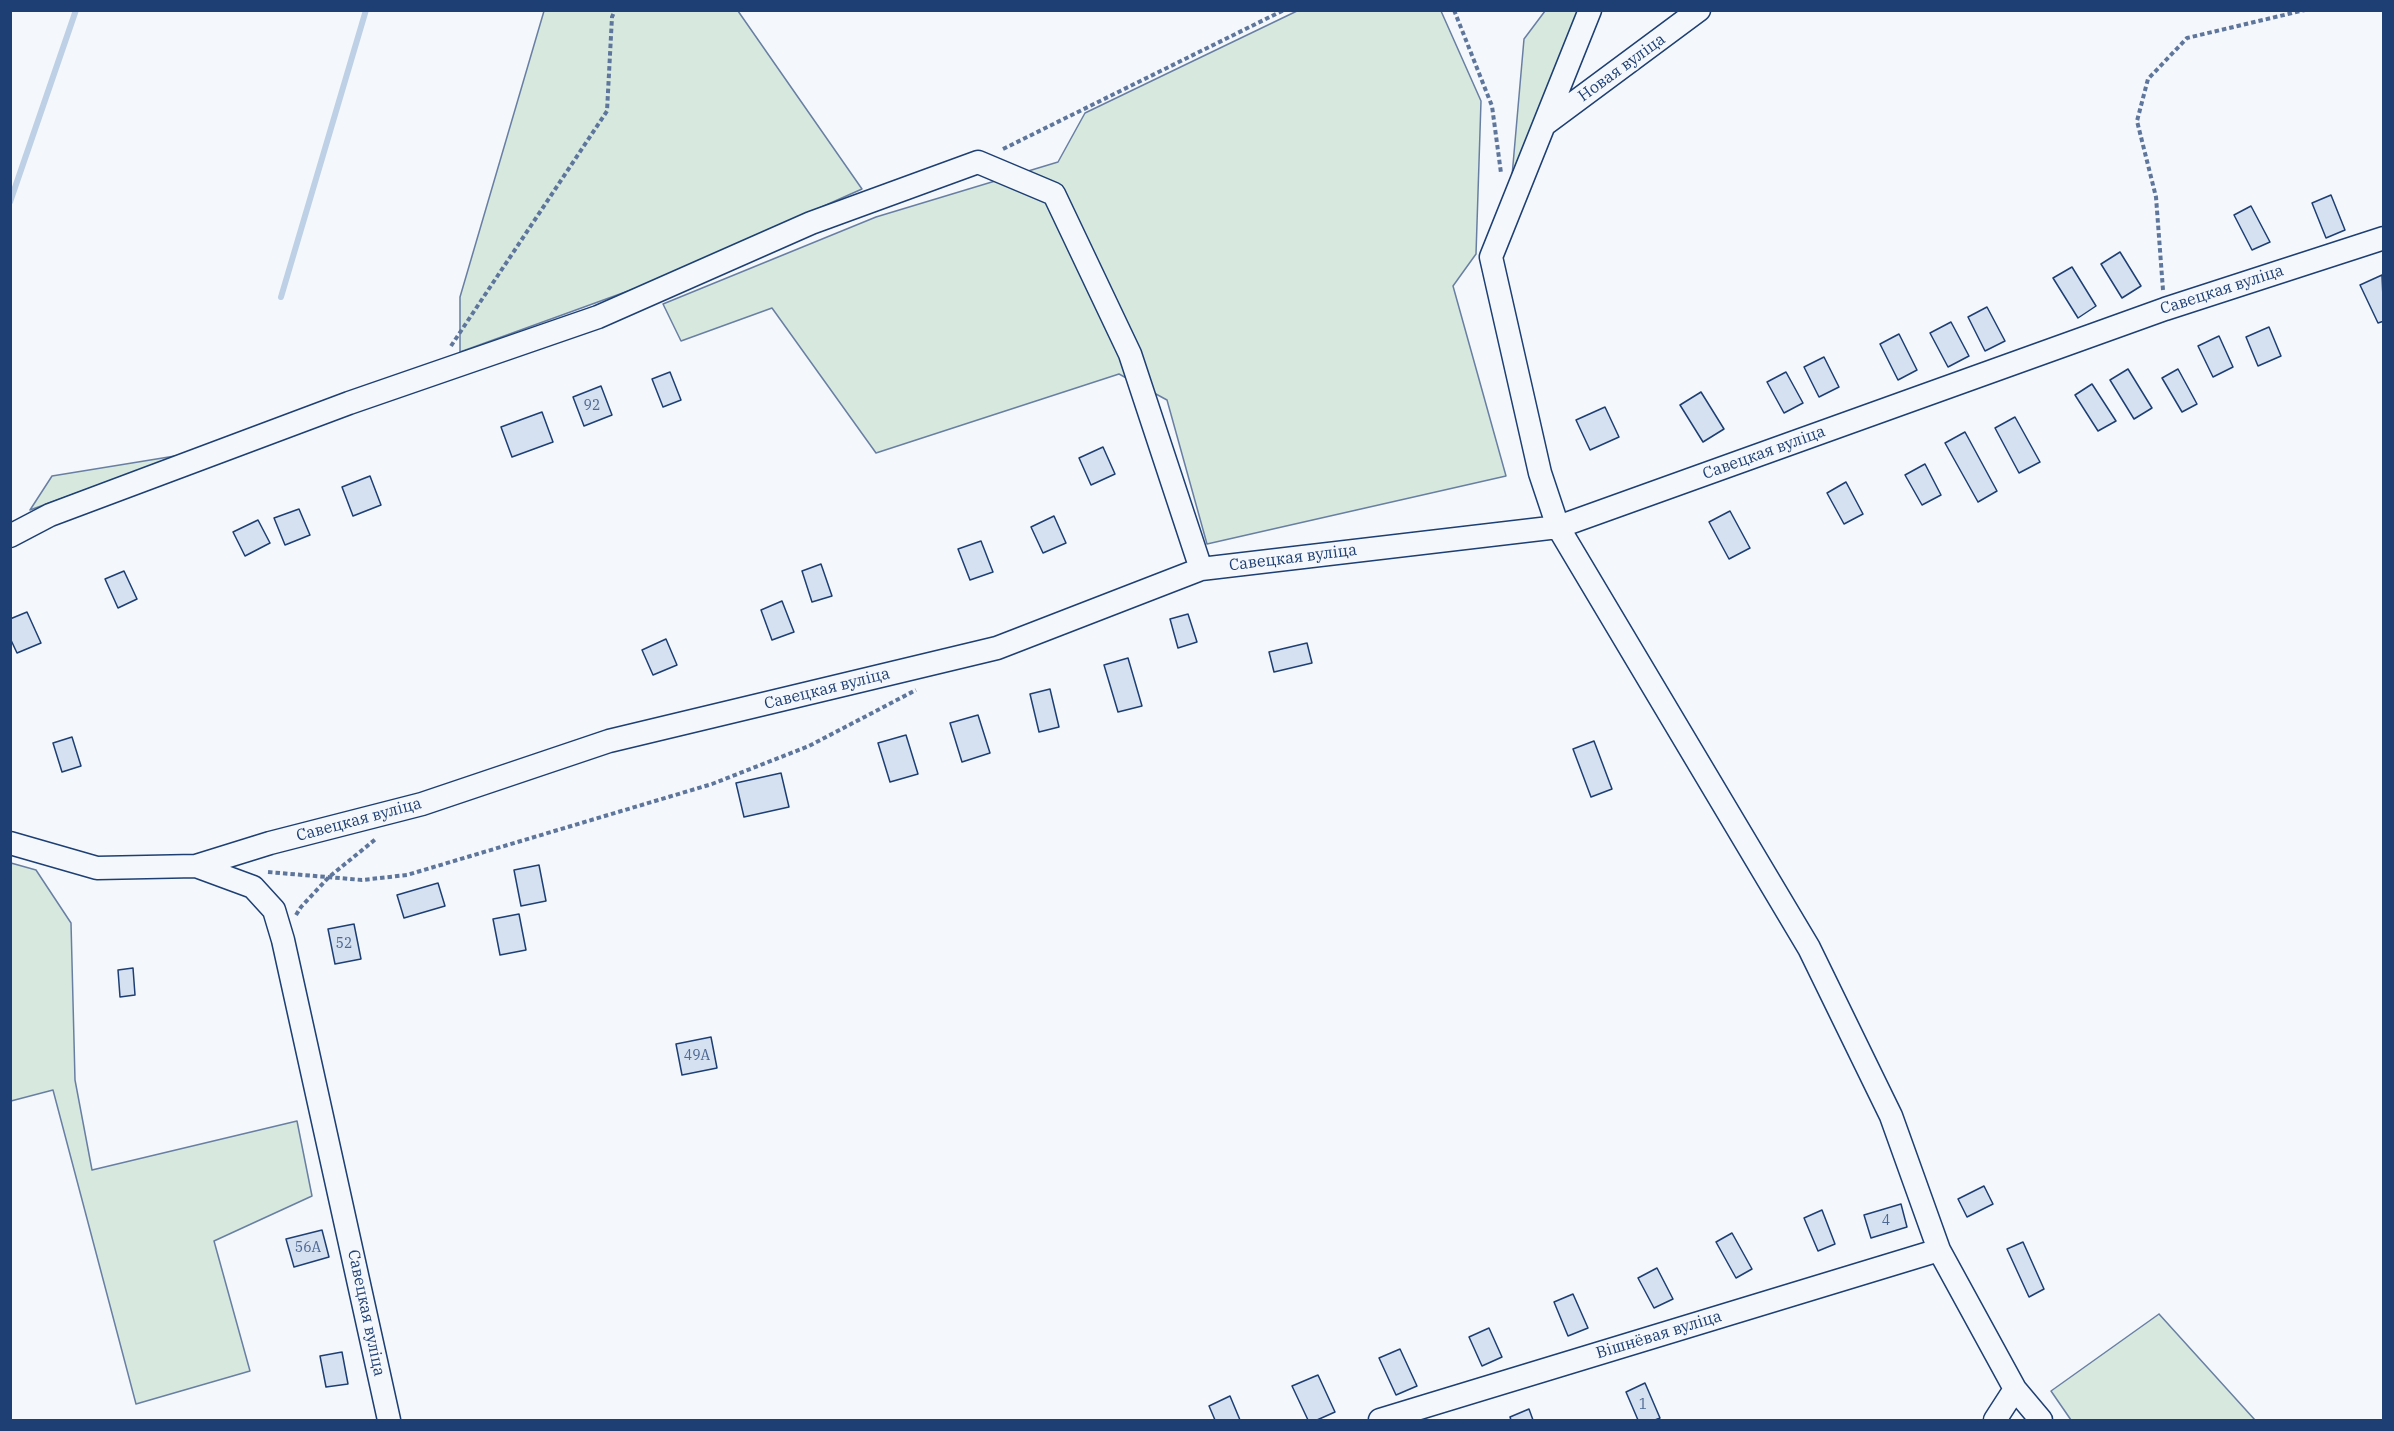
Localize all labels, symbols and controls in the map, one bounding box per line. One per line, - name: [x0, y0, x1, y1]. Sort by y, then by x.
- street label: Новая вуліца: [1575, 30, 1669, 106]
- street label: Савецкая вуліца: [2158, 261, 2286, 319]
- house number: 92: [584, 398, 600, 414]
- street label: Савецкая вуліца: [1700, 422, 1828, 484]
- street label: Савецкая вуліца: [1228, 541, 1358, 575]
- street label: Савецкая вуліца: [762, 664, 892, 714]
- street label: Савецкая вуліца: [294, 794, 424, 846]
- house number: 52: [336, 936, 352, 952]
- house number: 49А: [684, 1048, 710, 1064]
- house number: 4: [1882, 1213, 1890, 1229]
- house number: 56А: [295, 1240, 321, 1256]
- street label: Савецкая вуліца: [343, 1248, 389, 1378]
- street label: Вішнёвая вуліца: [1594, 1307, 1724, 1363]
- house number: 1: [1639, 1397, 1647, 1413]

